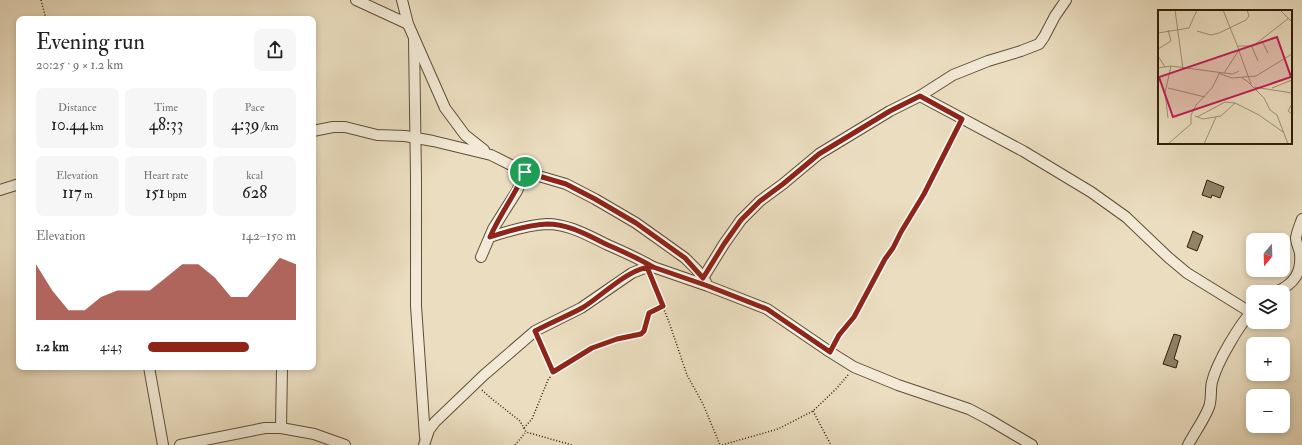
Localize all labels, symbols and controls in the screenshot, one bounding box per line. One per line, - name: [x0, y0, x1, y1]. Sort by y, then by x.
- inset map: [1158, 10, 1292, 144]
- text: Evening run: [36, 28, 145, 56]
- button: share: [254, 29, 296, 71]
- text: 20:25 · 9 × 1.2 km: [36, 57, 123, 73]
- text: Distance: [58, 101, 97, 114]
- text: Time: [154, 101, 178, 114]
- text: Pace: [245, 101, 265, 114]
- text: 10.44: [51, 114, 88, 135]
- text: 48:33: [149, 114, 183, 135]
- text: 4:39: [231, 114, 259, 135]
- text: km: [88, 120, 104, 133]
- text: /km: [259, 120, 278, 133]
- pin: [508, 155, 542, 189]
- icon: arrive: [514, 161, 536, 183]
- text: Elevation: [56, 169, 98, 182]
- text: Heart rate: [144, 169, 188, 182]
- text: kcal: [246, 169, 263, 182]
- text: 117: [62, 182, 82, 203]
- text: 151: [145, 182, 165, 203]
- text: 628: [242, 182, 267, 203]
- text: m: [82, 188, 93, 201]
- text: bpm: [165, 188, 187, 201]
- text: Elevation: [36, 228, 86, 244]
- text: 142–150 m: [241, 228, 296, 244]
- north arrow: [1246, 233, 1290, 277]
- map controls: [1246, 233, 1290, 433]
- button: layers: [1246, 285, 1290, 329]
- button: +: [1246, 337, 1290, 381]
- text: 1.2 km: [36, 339, 69, 355]
- text: 4:43: [100, 339, 122, 355]
- button: −: [1246, 389, 1290, 433]

